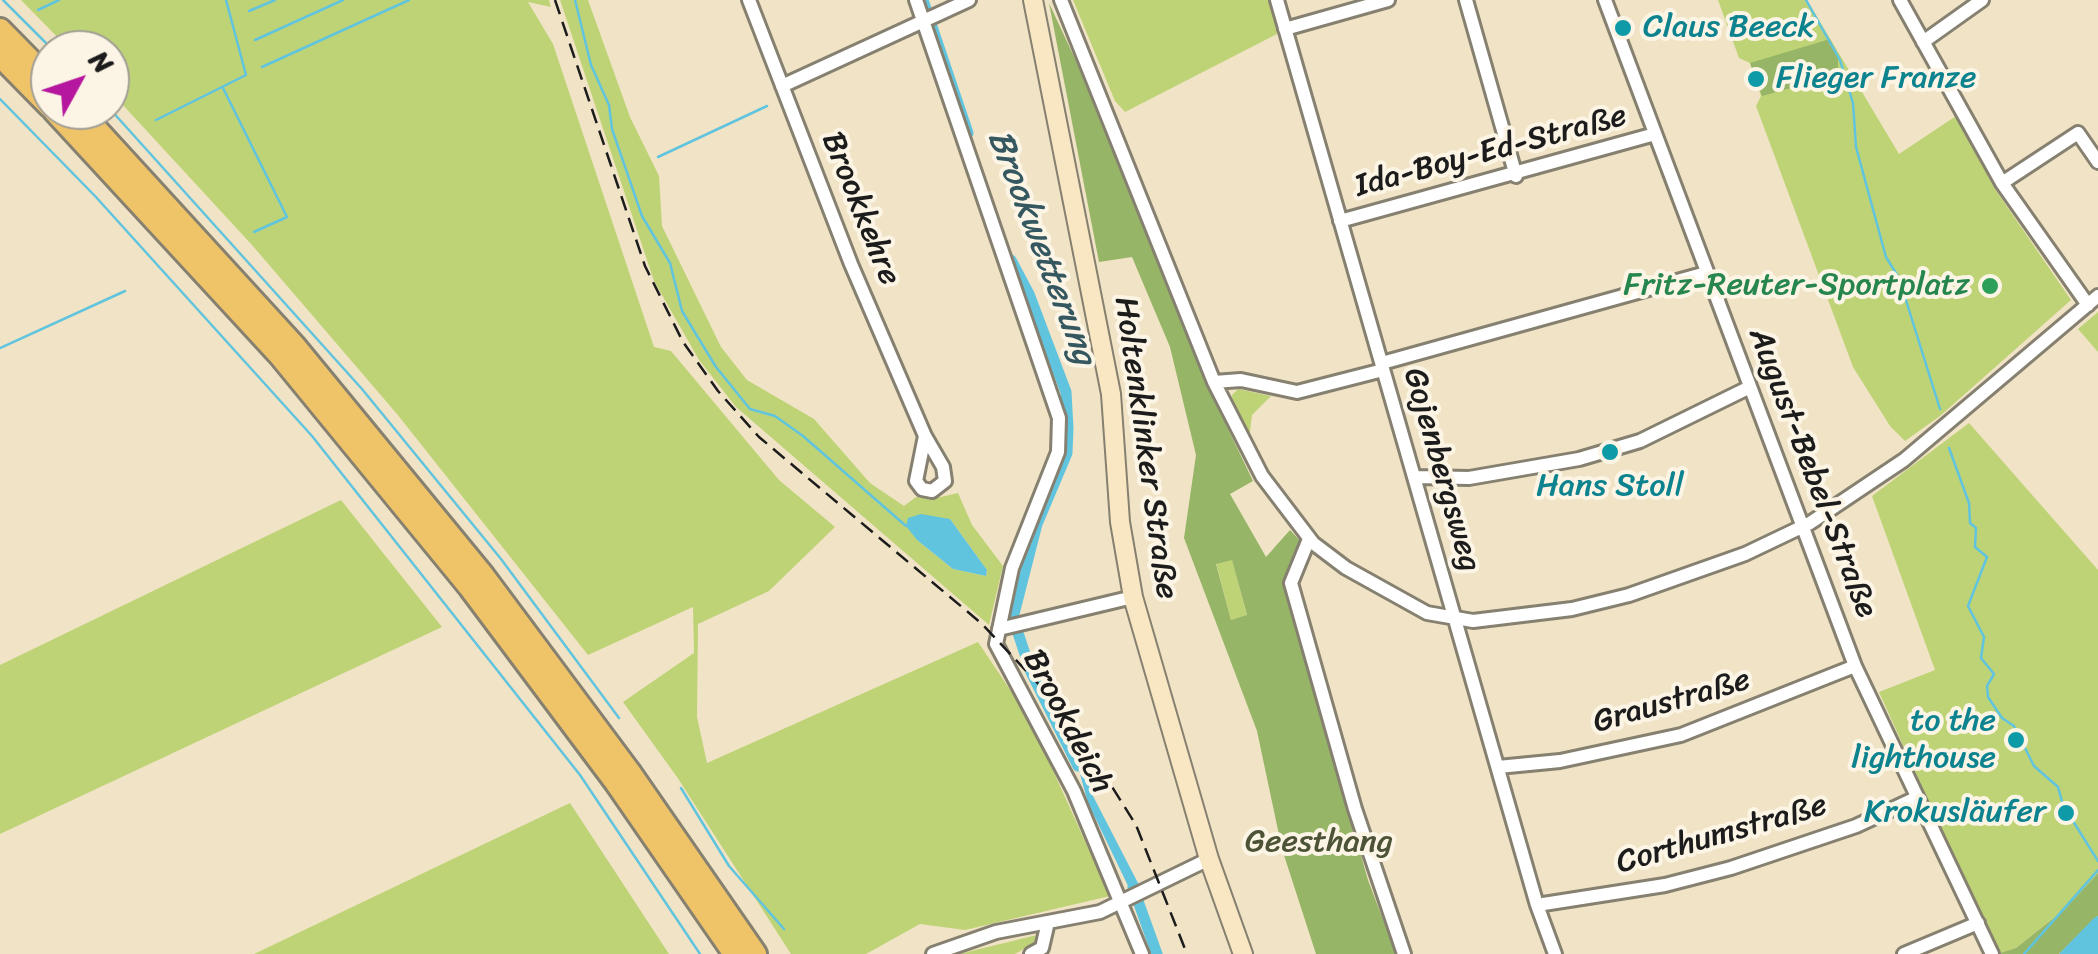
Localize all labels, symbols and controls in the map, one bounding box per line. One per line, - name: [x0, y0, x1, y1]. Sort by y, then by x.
- place label: Claus Beeck: [1643, 9, 1814, 47]
- marker: Claus Beeck: [1612, 17, 1634, 39]
- north arrow: [30, 30, 130, 130]
- text: N: [77, 38, 127, 85]
- place label: Flieger Franze: [1776, 60, 1976, 98]
- marker: Flieger Franze: [1745, 68, 1767, 90]
- street label: Ida-Boy-Ed-Straße: [1351, 97, 1631, 207]
- water label: Brookwetterung: [977, 125, 1105, 371]
- street label: Brookkehre: [812, 127, 908, 291]
- place label: Fritz-Reuter-Sportplatz: [1624, 267, 1970, 305]
- marker: Fritz-Reuter-Sportplatz: [1979, 275, 2001, 297]
- street label: Holtenklinker Straße: [1105, 294, 1185, 602]
- street label: August-Bebel-Straße: [1739, 323, 1885, 623]
- street label: Gojenbergsweg: [1394, 364, 1488, 576]
- marker: Hans Stoll: [1599, 441, 1621, 463]
- place label: Hans Stoll: [1536, 468, 1684, 506]
- street label: Brookdeich: [1013, 644, 1121, 800]
- street label: Graustraße: [1589, 661, 1755, 743]
- place label: to the lighthouse: [1851, 703, 1996, 778]
- marker: to the lighthouse: [2005, 729, 2027, 751]
- street label: Corthumstraße: [1612, 787, 1832, 883]
- place label: Krokusläufer: [1864, 794, 2046, 832]
- marker: Krokusläufer: [2055, 802, 2077, 824]
- park label: Geesthang: [1245, 824, 1393, 862]

